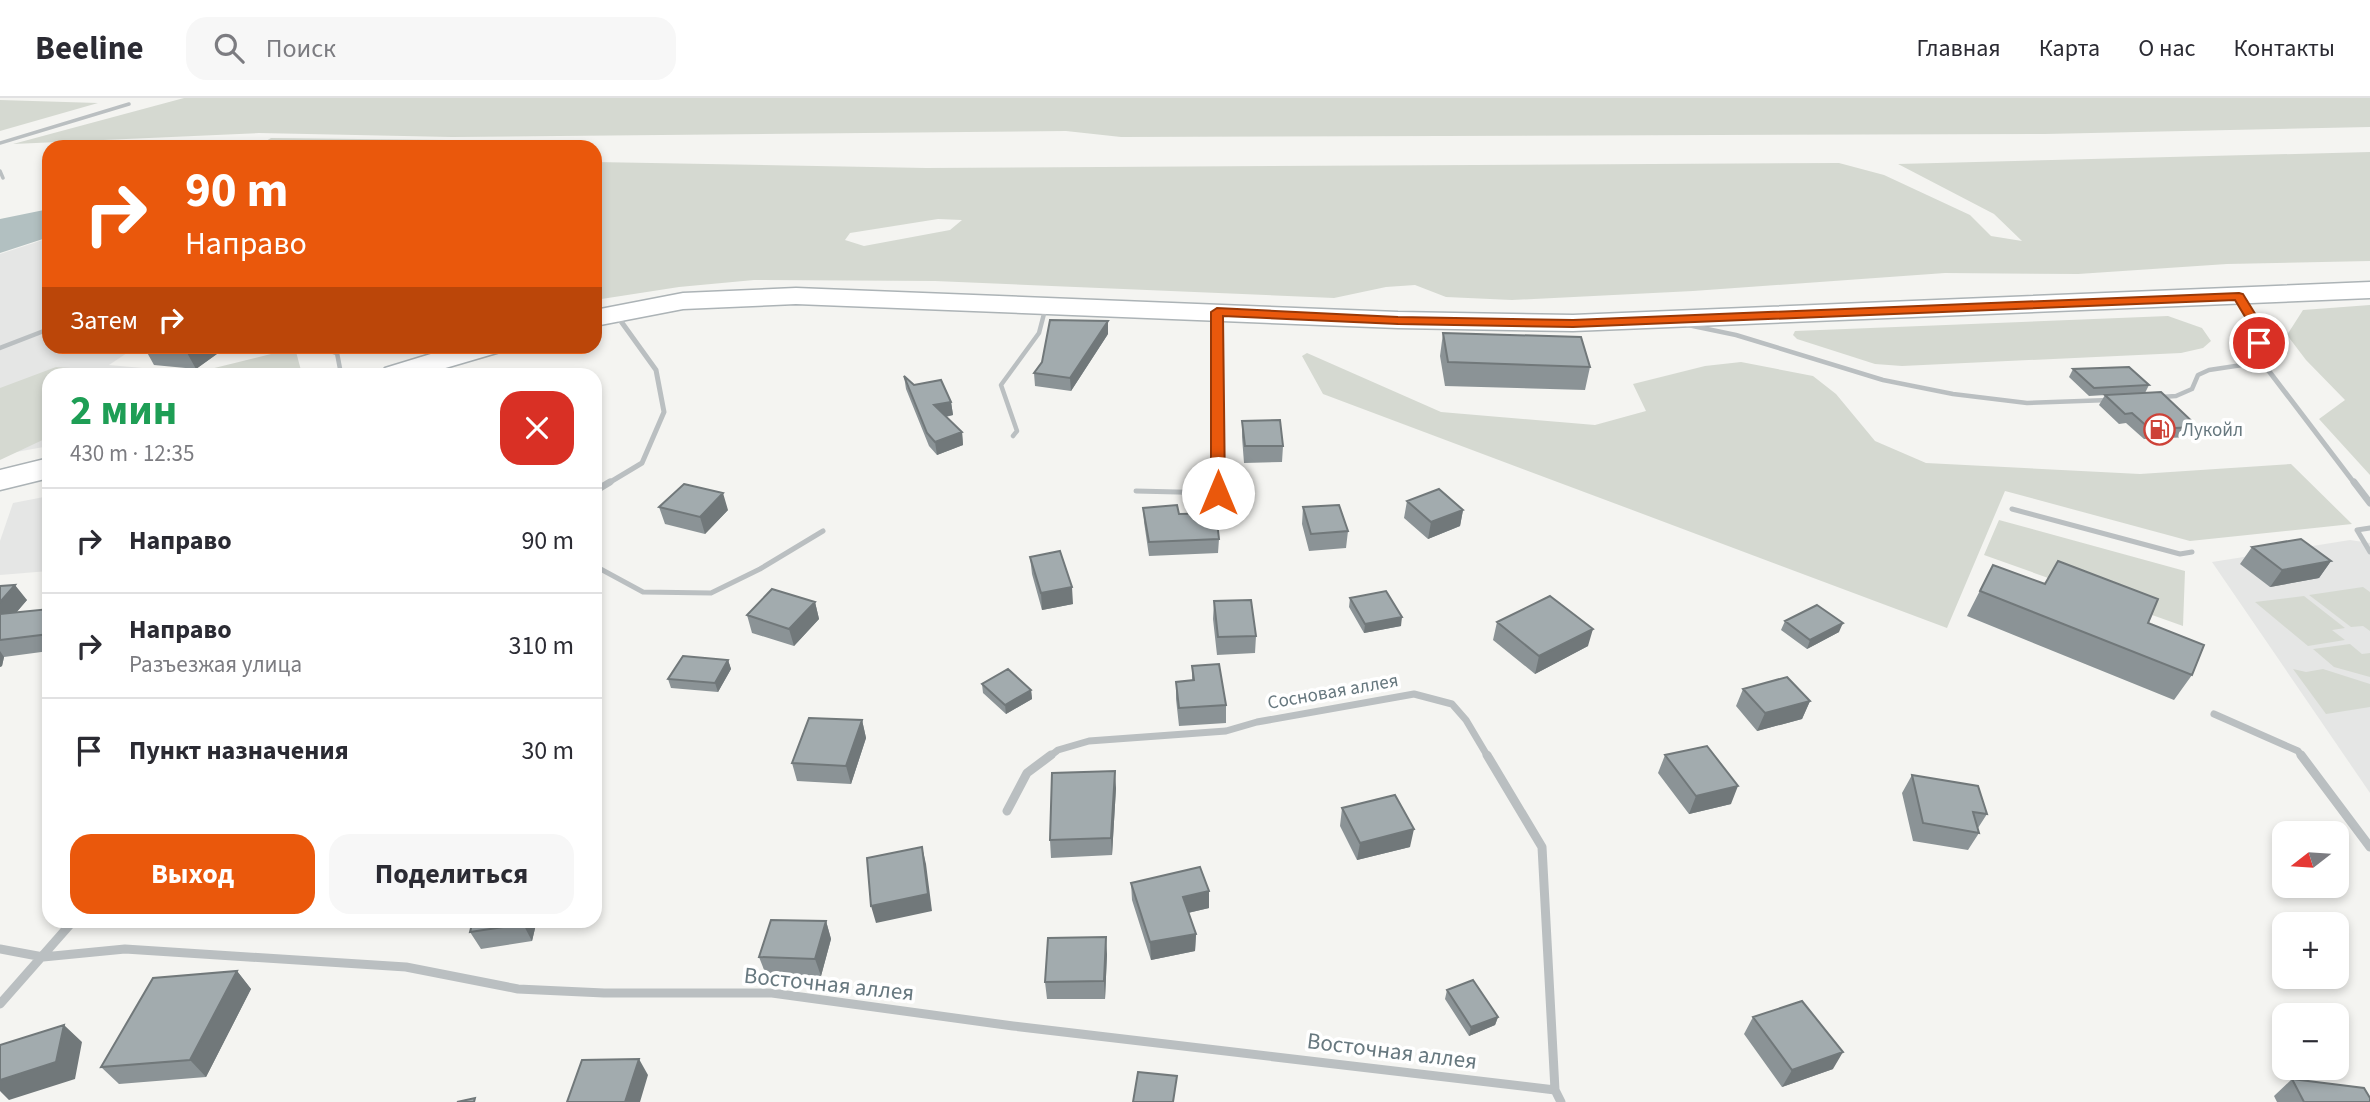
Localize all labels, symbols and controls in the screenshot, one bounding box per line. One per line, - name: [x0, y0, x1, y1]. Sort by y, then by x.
- search box: [186, 17, 676, 80]
- text: Beeline: [35, 25, 144, 72]
- icon: search: [210, 29, 248, 67]
- text: Поиск: [266, 30, 336, 67]
- text: Главная: [1916, 31, 2001, 66]
- text: Карта: [2039, 31, 2100, 66]
- text: О нас: [2138, 31, 2195, 66]
- text: Контакты: [2233, 31, 2335, 66]
- text: 90 m: [185, 156, 289, 226]
- icon: right: [70, 168, 161, 259]
- text: Направо: [185, 221, 307, 267]
- icon: right: [152, 301, 190, 339]
- text: Затем: [70, 302, 138, 339]
- pin: [2229, 313, 2289, 373]
- icon: arrive: [2240, 324, 2278, 362]
- text: 2 мин: [70, 381, 177, 441]
- button: close: [500, 391, 574, 465]
- fuel station icon: Лукойл: [2142, 413, 2176, 447]
- place label: Лукойл: [2182, 417, 2243, 444]
- text: 430 m · 12:35: [70, 437, 194, 470]
- position arrow: [1181, 456, 1255, 530]
- icon: right: [70, 522, 108, 560]
- text: Направо: [129, 522, 232, 559]
- text: 90 m: [521, 522, 574, 559]
- text: Направо: [129, 611, 232, 648]
- icon: right: [70, 627, 108, 665]
- text: 310 m: [508, 627, 574, 664]
- text: Разъезжая улица: [129, 648, 302, 681]
- street label: Сосновая аллея: [1265, 667, 1401, 717]
- icon: arrive: [70, 732, 108, 770]
- text: Пункт назначения: [129, 732, 349, 769]
- text: 30 m: [521, 732, 574, 769]
- north arrow: [2272, 821, 2348, 898]
- map controls: [2272, 821, 2349, 1080]
- button: Выход: [70, 834, 315, 914]
- button: Поделиться: [329, 834, 574, 914]
- button: +: [2272, 912, 2349, 989]
- street label: Восточная аллея: [742, 959, 916, 1009]
- button: −: [2272, 1003, 2349, 1080]
- street label: Восточная аллея: [1305, 1024, 1479, 1078]

